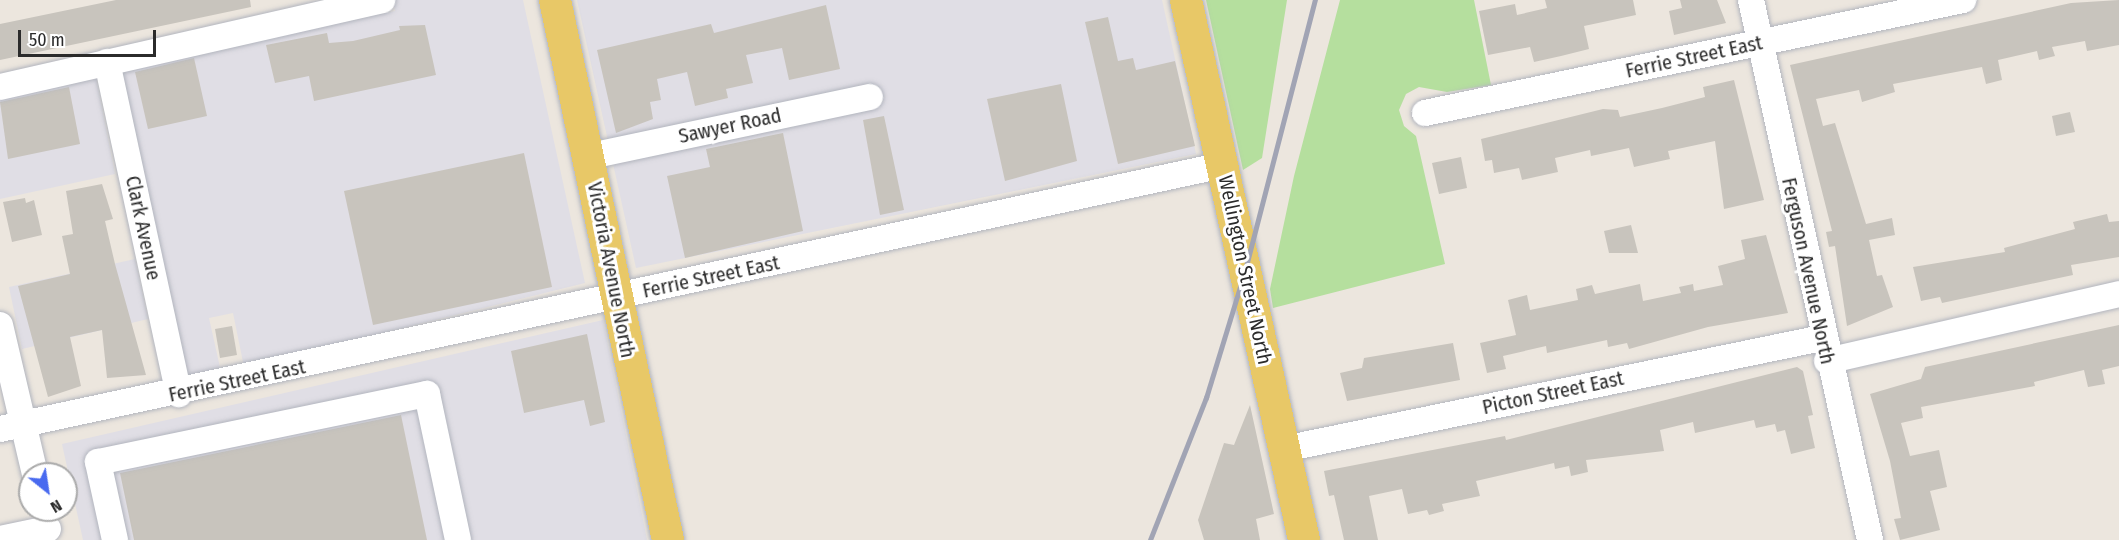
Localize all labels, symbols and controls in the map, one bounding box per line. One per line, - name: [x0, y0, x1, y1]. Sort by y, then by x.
- scale bar: [21, 18, 159, 56]
- text: 50 m: [29, 29, 65, 51]
- street label: Ferrie Street East: [1623, 31, 1765, 83]
- street label: Sawyer Road: [676, 103, 784, 149]
- street label: Wellington Street North: [1213, 173, 1277, 367]
- street label: Clark Avenue: [120, 174, 166, 282]
- street label: Ferguson Avenue North: [1776, 176, 1840, 366]
- street label: Victoria Avenue North: [582, 180, 640, 360]
- street label: Ferrie Street East: [640, 251, 782, 303]
- street label: Ferrie Street East: [166, 355, 308, 407]
- street label: Picton Street East: [1480, 366, 1626, 420]
- north arrow: [18, 462, 78, 522]
- text: N: [47, 496, 65, 517]

